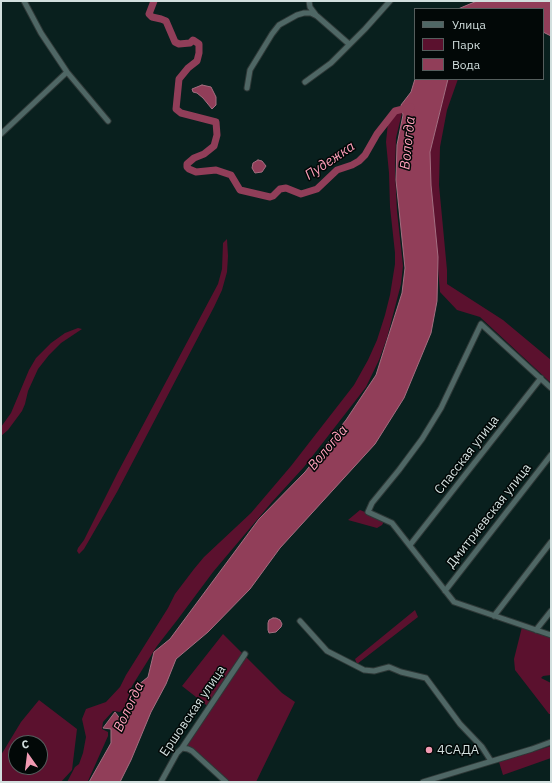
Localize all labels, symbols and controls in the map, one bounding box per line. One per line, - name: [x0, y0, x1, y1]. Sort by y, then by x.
- legend: [414, 8, 544, 80]
- text: Улица: [452, 17, 486, 32]
- text: Парк: [452, 37, 480, 52]
- text: Вода: [452, 57, 480, 72]
- water label: Вологда: [397, 116, 419, 170]
- water label: Пудежка: [302, 138, 358, 184]
- street label: Спасская улица: [431, 413, 503, 497]
- water label: Вологда: [304, 422, 352, 474]
- street label: Дмитриевская улица: [443, 461, 535, 571]
- street label: Ершовская улица: [157, 662, 229, 760]
- water label: Вологда: [110, 679, 148, 735]
- north arrow: [8, 735, 48, 775]
- text: С: [20, 737, 31, 752]
- place label: 4САДА: [437, 742, 479, 758]
- marker: 4САДА: [424, 745, 434, 755]

